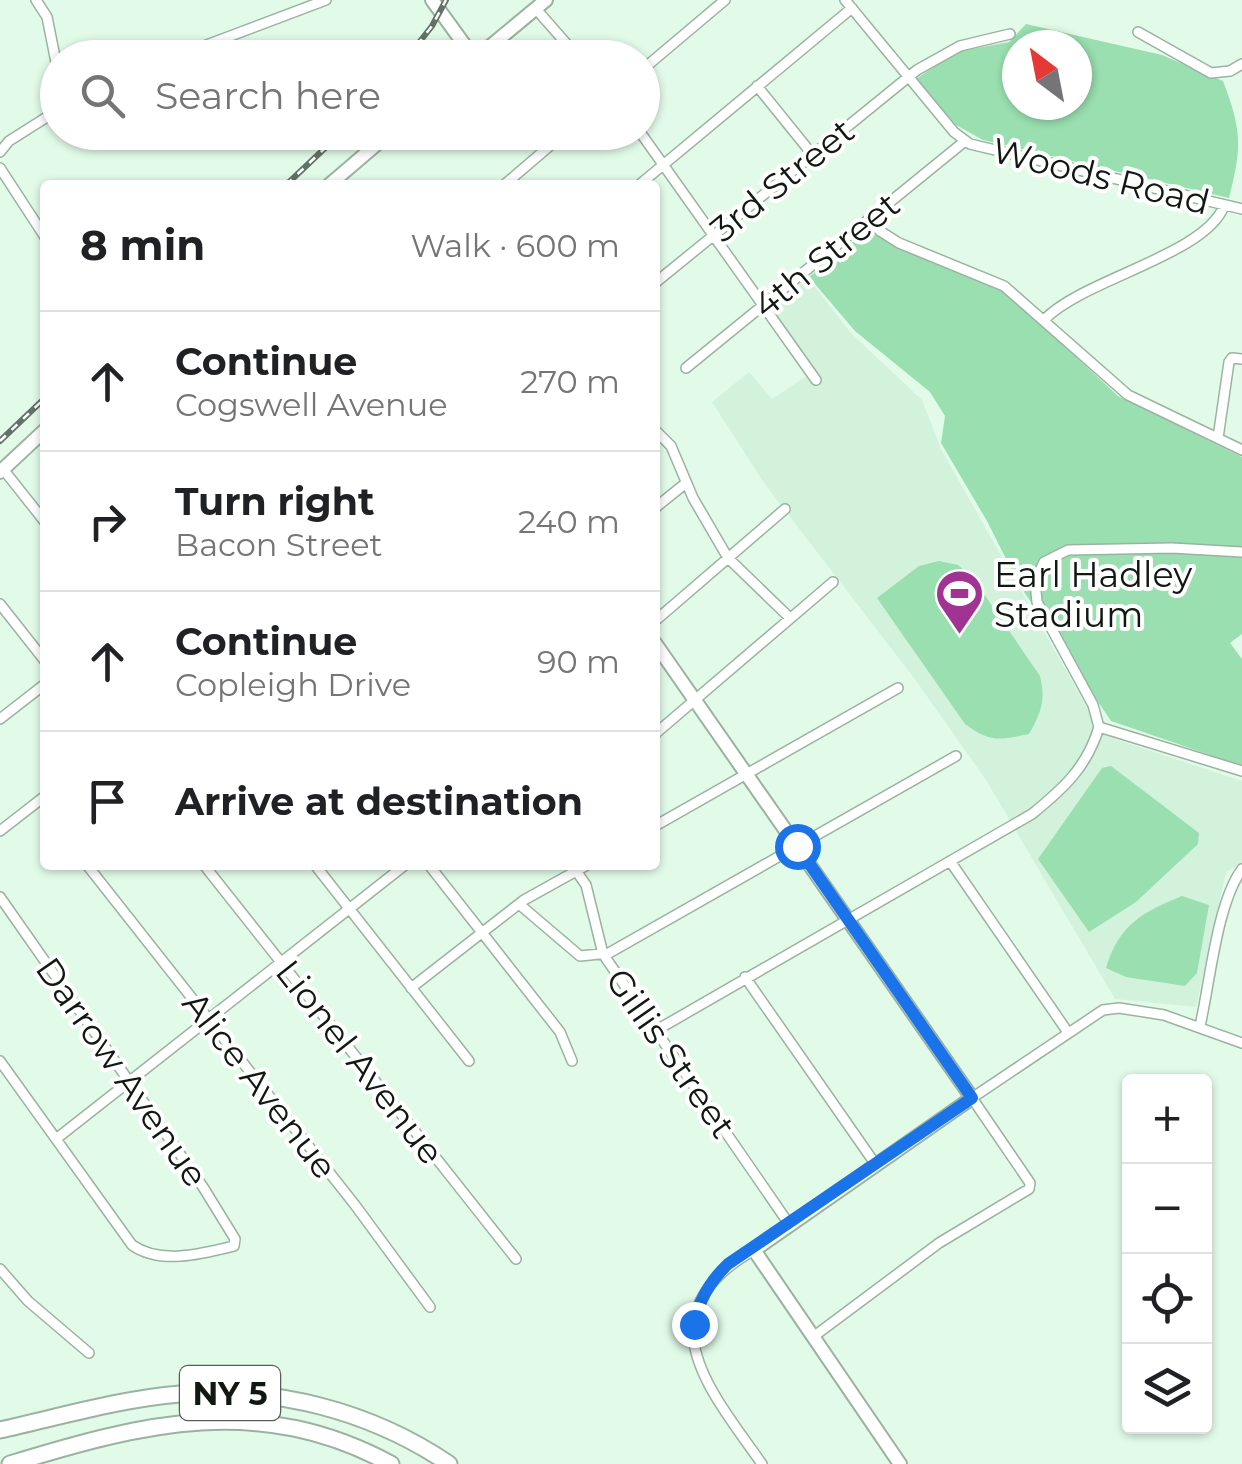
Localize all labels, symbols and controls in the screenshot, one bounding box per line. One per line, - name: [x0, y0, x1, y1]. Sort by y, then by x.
- north arrow: [1002, 30, 1092, 120]
- search box: [40, 40, 660, 150]
- icon: search: [75, 68, 130, 123]
- text: Search here: [155, 72, 381, 119]
- street label: 3rd Street: [702, 109, 862, 251]
- street label: Woods Road: [988, 128, 1214, 224]
- street label: 4th Street: [744, 183, 908, 327]
- text: 8 min: [80, 219, 205, 271]
- text: Walk · 600 m: [411, 226, 620, 265]
- text: Continue: [175, 338, 357, 385]
- icon: ahead: [80, 354, 135, 409]
- text: 270 m: [520, 362, 620, 401]
- text: Cogswell Avenue: [175, 385, 448, 424]
- text: Turn right: [175, 478, 374, 525]
- icon: right: [80, 494, 135, 549]
- text: 240 m: [518, 502, 620, 541]
- text: Bacon Street: [175, 525, 383, 564]
- place label: Earl Hadley Stadium: [994, 553, 1192, 636]
- sports icon: Earl Hadley Stadium: [933, 568, 985, 636]
- text: Continue: [175, 618, 357, 665]
- icon: ahead: [80, 634, 135, 689]
- text: 90 m: [537, 642, 620, 681]
- text: Copleigh Drive: [175, 665, 411, 704]
- icon: arrive: [80, 774, 135, 829]
- text: Arrive at destination: [175, 778, 583, 825]
- route start: [775, 824, 821, 870]
- street label: Darrow Avenue: [27, 949, 217, 1195]
- street label: Lionel Avenue: [267, 951, 453, 1173]
- street label: Gillis Street: [597, 960, 745, 1146]
- street label: Alice Avenue: [174, 983, 346, 1187]
- map controls: [1122, 1074, 1212, 1434]
- button: +: [1122, 1074, 1212, 1164]
- button: −: [1122, 1164, 1212, 1254]
- button: locate: [1122, 1254, 1212, 1344]
- route end: [672, 1302, 718, 1348]
- button: layers: [1122, 1344, 1212, 1434]
- road number: NY 5: [180, 1366, 280, 1420]

